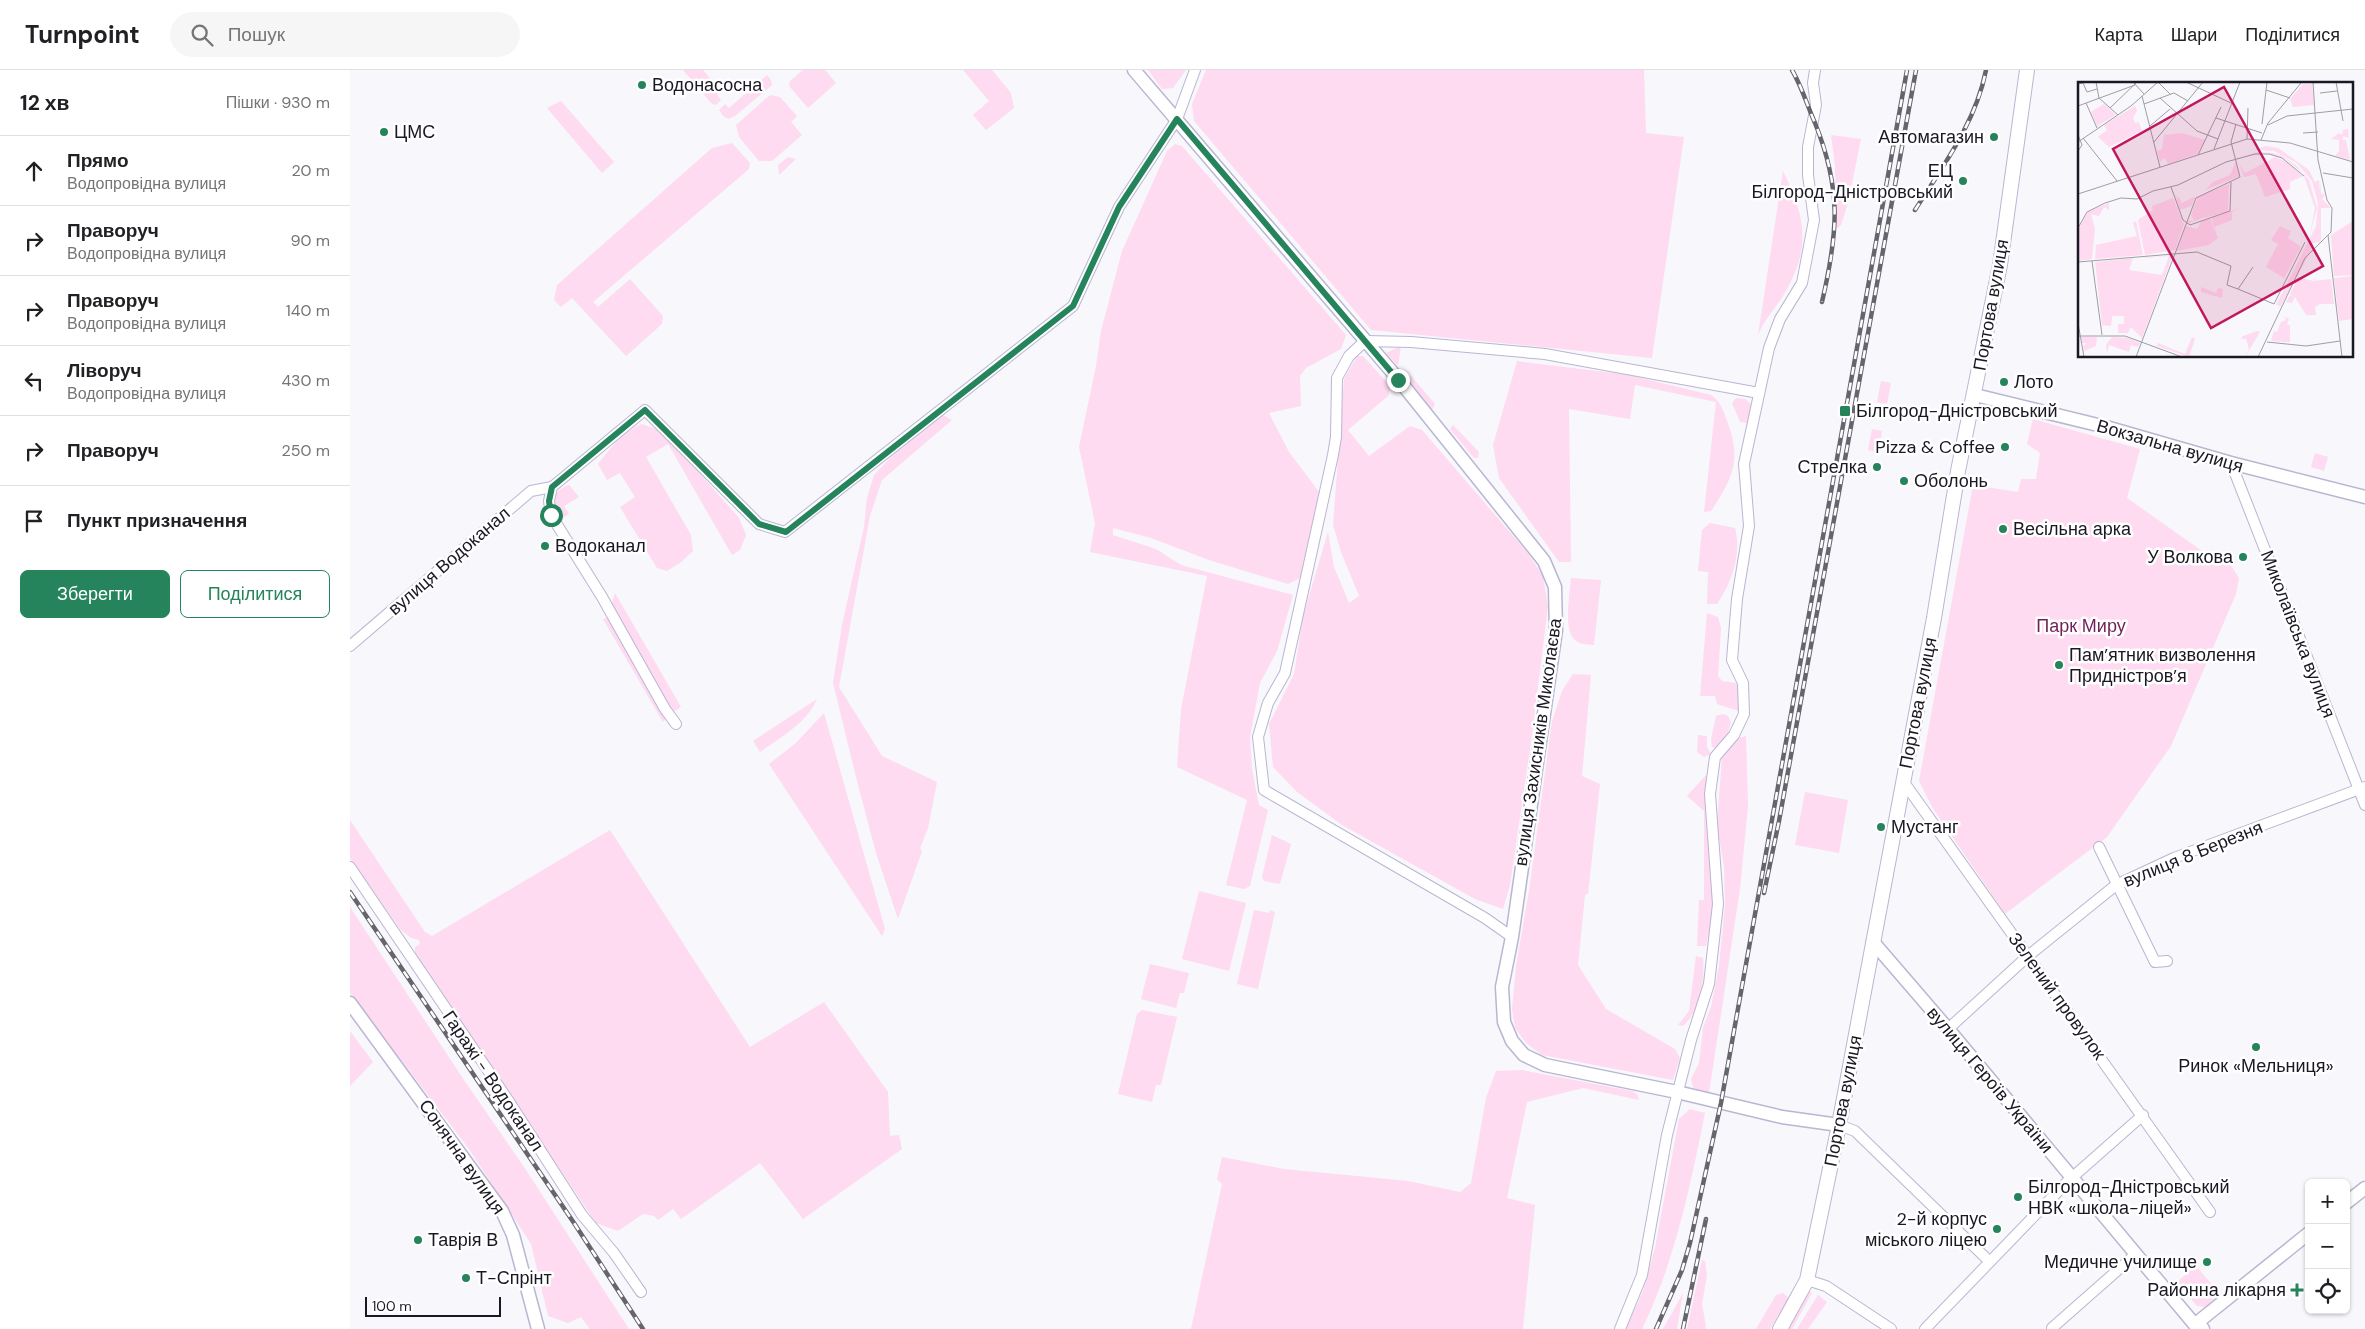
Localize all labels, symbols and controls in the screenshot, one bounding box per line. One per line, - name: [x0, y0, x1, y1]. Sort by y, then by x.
- search box: [170, 12, 520, 57]
- text: Turnpoint: [25, 19, 140, 50]
- icon: search: [188, 21, 216, 49]
- text: Пошук: [228, 22, 285, 47]
- text: Карта: [2095, 23, 2143, 47]
- text: Шари: [2171, 23, 2217, 47]
- text: Поділитися: [2245, 23, 2340, 47]
- place label: Водонасосна: [652, 73, 763, 97]
- marker: Водонасосна: [636, 79, 648, 91]
- inset map: [2078, 82, 2352, 358]
- text: 12 хв: [20, 89, 69, 117]
- text: Пішки · 930 m: [226, 92, 330, 113]
- place label: ЦМС: [394, 120, 435, 144]
- place label: Автомагазин: [1878, 125, 1984, 149]
- marker: ЦМС: [378, 126, 390, 138]
- marker: Автомагазин: [1988, 131, 2000, 143]
- text: Прямо: [67, 148, 129, 173]
- icon: ahead: [20, 157, 48, 185]
- place label: ЕЦ Білгород-Дністровський: [1752, 159, 1953, 204]
- text: 20 m: [291, 160, 330, 181]
- text: Водопровідна вулиця: [67, 173, 226, 194]
- marker: ЕЦ Білгород-Дністровський: [1957, 175, 1969, 187]
- text: Праворуч: [67, 218, 159, 243]
- icon: right: [20, 227, 48, 255]
- text: 90 m: [290, 230, 330, 251]
- street label: Портова вулиця: [1968, 237, 2014, 373]
- text: Водопровідна вулиця: [67, 243, 226, 264]
- text: Праворуч: [67, 288, 159, 313]
- icon: right: [20, 297, 48, 325]
- text: 140 m: [286, 300, 330, 321]
- text: Водопровідна вулиця: [67, 313, 226, 334]
- text: Ліворуч: [67, 358, 142, 383]
- icon: left: [20, 367, 48, 395]
- route end: [1387, 369, 1410, 392]
- text: 430 m: [281, 370, 330, 391]
- place label: Лото: [2014, 370, 2053, 394]
- marker: Лото: [1998, 376, 2010, 388]
- text: Водопровідна вулиця: [67, 383, 226, 404]
- place label: Білгород-Дністровський: [1856, 399, 2057, 423]
- marker: Білгород-Дністровський: [1838, 404, 1852, 418]
- street label: Вокзальна вулиця: [2094, 414, 2246, 478]
- place label: Pizza & Coffee: [1875, 435, 1995, 459]
- icon: right: [20, 437, 48, 465]
- text: Праворуч: [67, 438, 159, 463]
- text: 250 m: [282, 440, 330, 461]
- marker: Pizza & Coffee: [1999, 441, 2011, 453]
- place label: Стрелка: [1798, 455, 1868, 479]
- marker: Стрелка: [1871, 461, 1883, 473]
- place label: Оболонь: [1914, 469, 1988, 493]
- marker: Оболонь: [1898, 475, 1910, 487]
- street label: вулиця Водоканал: [383, 501, 515, 621]
- route start: [540, 504, 563, 527]
- icon: arrive: [20, 507, 48, 535]
- text: Пункт призначення: [67, 508, 247, 533]
- place label: Весільна арка: [2013, 517, 2132, 541]
- marker: Весільна арка: [1997, 523, 2009, 535]
- place label: Водоканал: [555, 534, 646, 558]
- marker: Водоканал: [539, 540, 551, 552]
- place label: У Волкова: [2147, 545, 2234, 569]
- street label: Миколаївська вулиця: [2255, 547, 2341, 721]
- marker: У Волкова: [2237, 551, 2249, 563]
- button: Зберегти: [20, 570, 170, 618]
- button: Поділитися: [180, 570, 330, 618]
- park label: Парк Миру: [2036, 614, 2126, 638]
- street label: вулиця Захисників Миколаєва: [1509, 616, 1567, 868]
- street label: Портова вулиця: [1894, 635, 1942, 771]
- place label: Пам’ятник визволення Придністров’я: [2069, 643, 2256, 688]
- marker: Пам’ятник визволення Придністров’я: [2053, 659, 2065, 671]
- place label: Мустанг: [1891, 815, 1959, 839]
- street label: вулиця 8 Березня: [2120, 815, 2266, 893]
- marker: Мустанг: [1875, 821, 1887, 833]
- street label: Зелений провулок: [2003, 928, 2111, 1065]
- street label: вулиця Героїв України: [1921, 1002, 2059, 1158]
- street label: Гаражі - Водоканал: [437, 1006, 549, 1156]
- street label: Портова вулиця: [1819, 1033, 1867, 1169]
- marker: Ринок «Мельниця»: [2250, 1041, 2262, 1053]
- place label: Ринок «Мельниця»: [2178, 1054, 2334, 1078]
- street label: Сонячна вулиця: [413, 1095, 511, 1219]
- place label: Білгород-Дністровський НВК «школа-ліцей»: [2028, 1175, 2229, 1220]
- map controls: [2305, 1179, 2350, 1314]
- button: +: [2305, 1179, 2350, 1224]
- marker: Білгород-Дністровський НВК «школа-ліцей»: [2012, 1191, 2024, 1203]
- place label: 2-й корпус міського ліцею: [1865, 1207, 1987, 1252]
- marker: 2-й корпус міського ліцею: [1991, 1223, 2003, 1235]
- button: −: [2305, 1224, 2350, 1269]
- place label: Таврія В: [428, 1228, 498, 1252]
- marker: Таврія В: [412, 1234, 424, 1246]
- place label: Медичне училище: [2044, 1250, 2197, 1274]
- marker: Медичне училище: [2201, 1256, 2213, 1268]
- place label: Т-Спрінт: [476, 1266, 552, 1290]
- button: locate: [2305, 1269, 2350, 1314]
- marker: Т-Спрінт: [460, 1272, 472, 1284]
- place label: Районна лікарня: [2147, 1278, 2286, 1302]
- marker: Районна лікарня: [2290, 1283, 2304, 1297]
- scale bar: [365, 1294, 501, 1317]
- text: 100 m: [372, 1297, 412, 1315]

